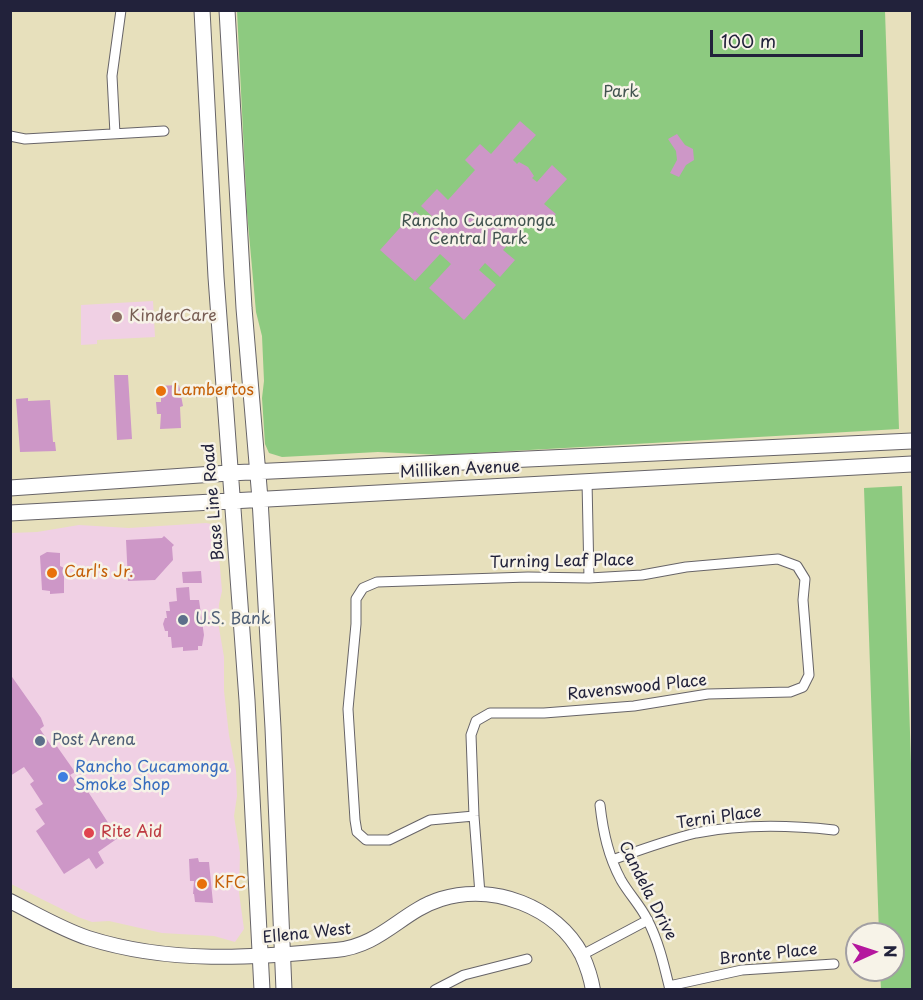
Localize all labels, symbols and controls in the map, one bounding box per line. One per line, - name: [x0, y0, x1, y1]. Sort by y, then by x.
- scale bar: [713, 18, 866, 56]
- text: 100 m: [721, 27, 776, 54]
- park label: Park: [603, 83, 639, 103]
- park label: Rancho Cucamonga Central Park: [401, 212, 555, 250]
- place label: KinderCare: [129, 307, 217, 327]
- marker: KinderCare: [110, 310, 124, 324]
- place label: Lambertos: [173, 381, 254, 401]
- marker: Lambertos: [154, 384, 168, 398]
- street label: Base Line Road: [199, 443, 229, 561]
- street label: Milliken Avenue: [399, 457, 521, 483]
- street label: Turning Leaf Place: [490, 551, 634, 573]
- place label: Carl's Jr.: [64, 563, 133, 583]
- marker: Carl's Jr.: [45, 566, 59, 580]
- place label: U.S. Bank: [195, 610, 270, 630]
- marker: U.S. Bank: [176, 613, 190, 627]
- street label: Ravenswood Place: [566, 671, 708, 705]
- place label: Post Arena: [52, 731, 135, 751]
- marker: Post Arena: [33, 734, 47, 748]
- place label: Rancho Cucamonga Smoke Shop: [75, 758, 229, 796]
- marker: Rancho Cucamonga Smoke Shop: [56, 770, 70, 784]
- street label: Terni Place: [675, 803, 763, 833]
- place label: Rite Aid: [101, 823, 162, 843]
- marker: Rite Aid: [82, 826, 96, 840]
- street label: Candela Drive: [614, 838, 680, 944]
- place label: KFC: [214, 874, 246, 894]
- marker: KFC: [195, 877, 209, 891]
- street label: Ellena West: [262, 920, 352, 948]
- north arrow: [845, 922, 905, 982]
- street label: Bronte Place: [718, 940, 818, 970]
- text: N: [879, 944, 903, 958]

